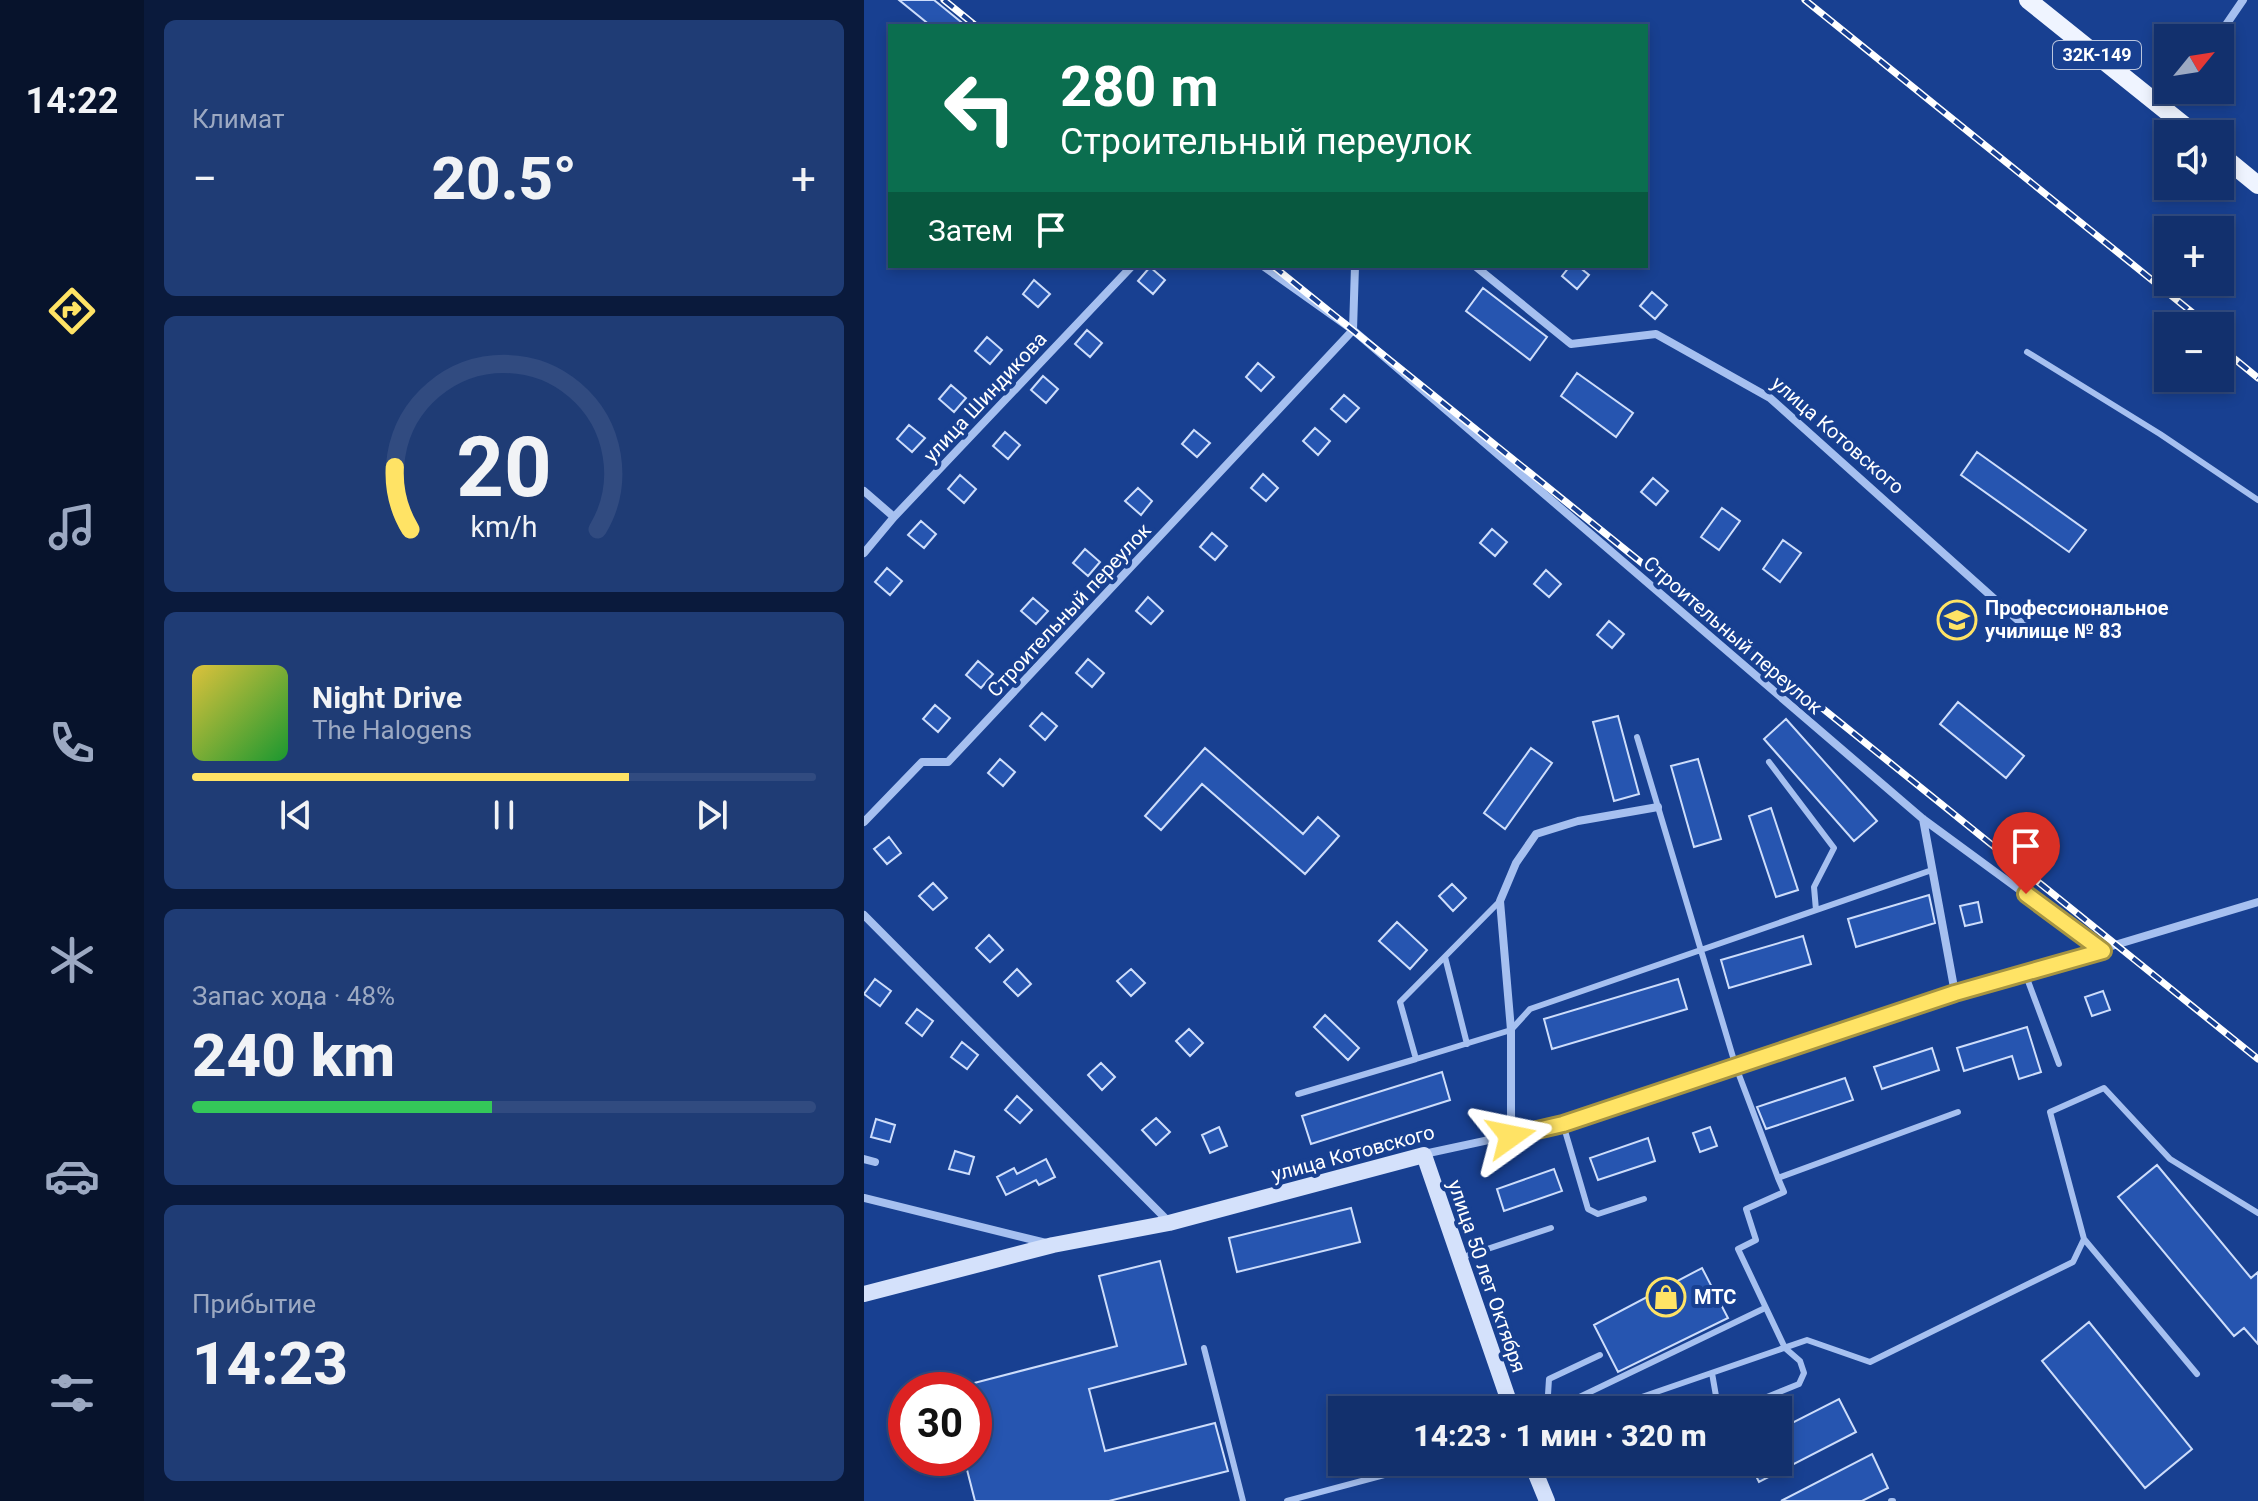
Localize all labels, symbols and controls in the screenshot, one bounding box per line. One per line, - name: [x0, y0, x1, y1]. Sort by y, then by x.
- north arrow: [2154, 24, 2234, 104]
- map controls: [2154, 24, 2234, 392]
- road number: 32К-149: [2053, 41, 2141, 69]
- text: 280 m: [1060, 54, 1219, 120]
- icon: left: [928, 56, 1032, 160]
- text: 14:22: [26, 80, 118, 122]
- text: Климат: [192, 104, 284, 134]
- button: sound: [2154, 120, 2234, 200]
- text: Строительный переулок: [1060, 121, 1472, 163]
- text: 20.5°: [432, 143, 577, 214]
- text: −: [192, 153, 217, 205]
- text: +: [791, 153, 816, 205]
- icon: arrive: [1029, 208, 1073, 252]
- text: Затем: [928, 213, 1013, 248]
- button: +: [2154, 216, 2234, 296]
- icon: directions: [44, 283, 100, 339]
- button: −: [2154, 312, 2234, 392]
- street label: улица Шиндикова: [918, 327, 1052, 467]
- street label: улица Котовского: [1767, 371, 1909, 499]
- text: 20: [456, 419, 552, 516]
- icon: music: [44, 499, 100, 555]
- text: km/h: [470, 510, 538, 544]
- street label: Строительный переулок: [982, 518, 1156, 702]
- street label: Строительный переулок: [1639, 551, 1827, 719]
- place label: Профессиональное училище № 83: [1985, 596, 2169, 643]
- school or university icon: Профессиональное училище № 83: [1936, 599, 1978, 641]
- text: Night Drive: [312, 680, 462, 715]
- icon: phone: [44, 715, 100, 771]
- text: The Halogens: [312, 715, 472, 745]
- icon: previous: [274, 793, 318, 837]
- icon: pause: [482, 793, 526, 837]
- icon: next: [690, 793, 734, 837]
- pin: [1992, 812, 2060, 894]
- icon: arrive: [2004, 824, 2048, 868]
- icon: climate: [44, 932, 100, 988]
- text: Запас хода · 48%: [192, 981, 395, 1011]
- text: 240 km: [192, 1020, 395, 1091]
- position arrow: [1469, 1094, 1553, 1178]
- street label: улица Котовского: [1269, 1120, 1437, 1186]
- icon: car: [44, 1148, 100, 1204]
- street label: улица 50 лет Октября: [1443, 1176, 1531, 1376]
- shop icon: МТС: [1645, 1276, 1687, 1318]
- place label: МТС: [1694, 1285, 1736, 1309]
- text: Прибытие: [192, 1289, 316, 1319]
- text: 14:23: [192, 1328, 348, 1399]
- icon: filters: [44, 1365, 100, 1421]
- speed limit sign: 30: [888, 1372, 992, 1476]
- text: 14:23 · 1 мин · 320 m: [1413, 1418, 1707, 1453]

